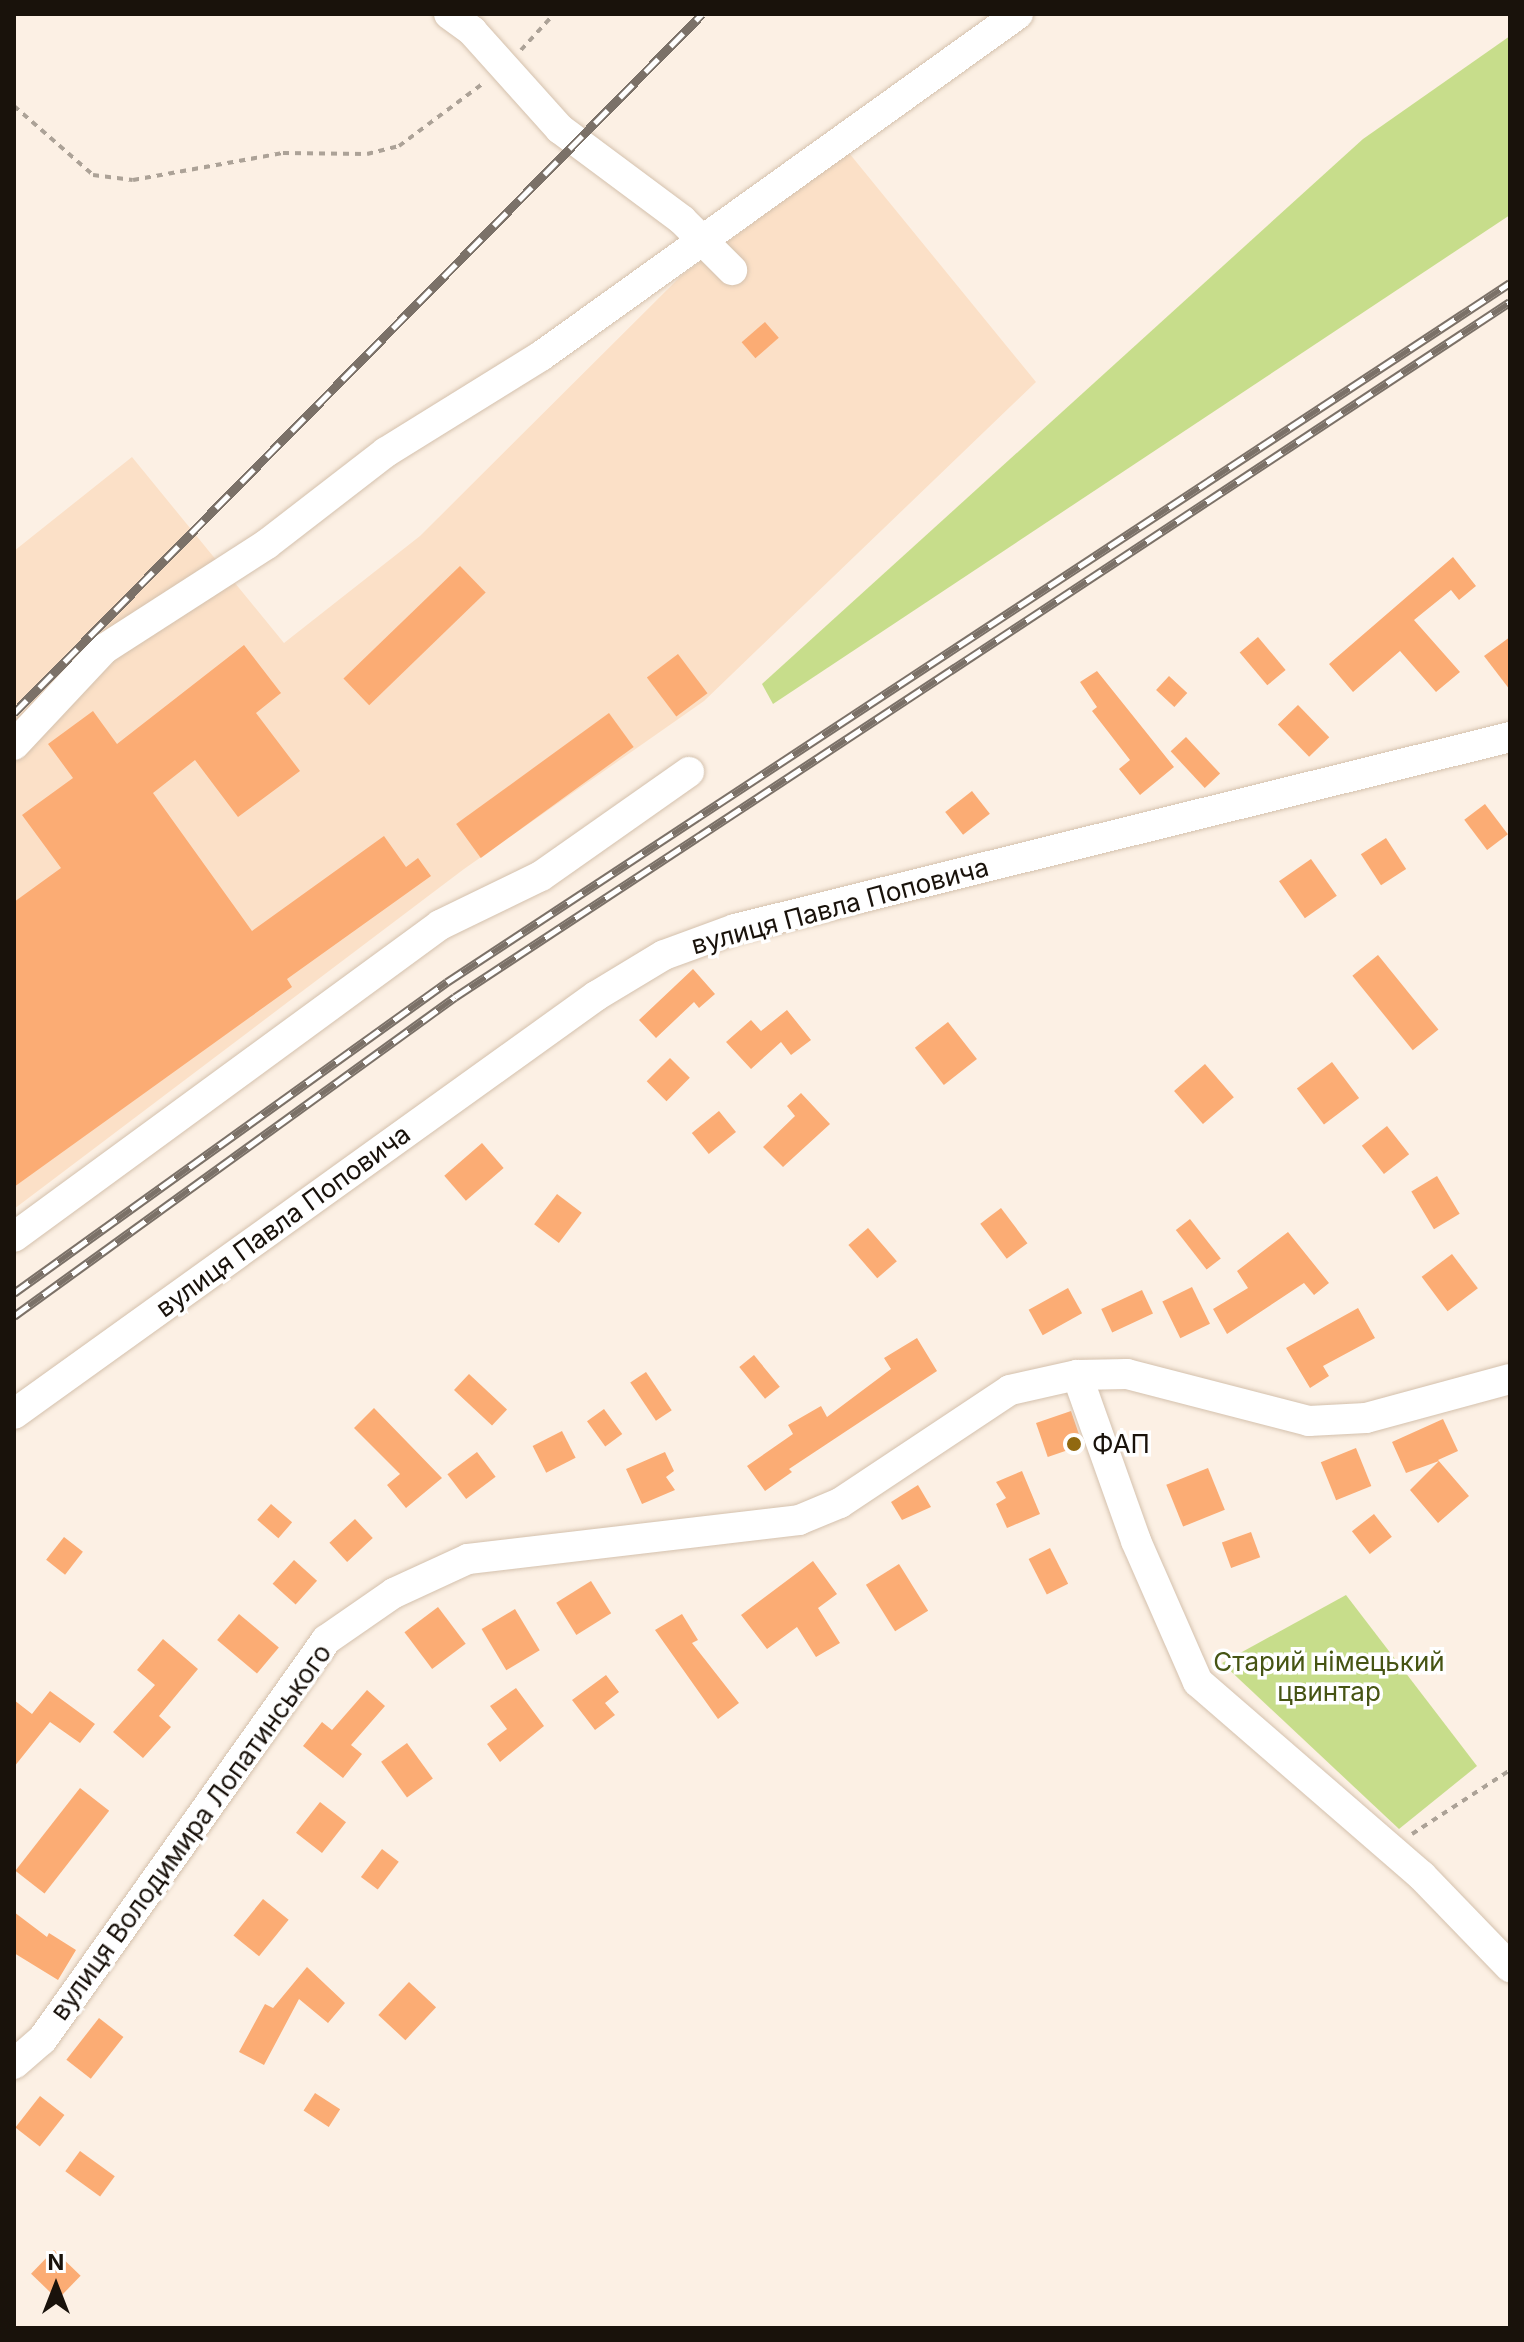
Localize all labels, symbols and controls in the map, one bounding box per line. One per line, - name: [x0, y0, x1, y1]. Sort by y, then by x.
- street label: вулиця Павла Поповича: [688, 851, 992, 961]
- street label: вулиця Павла Поповича: [150, 1118, 416, 1324]
- place label: ФАП: [1092, 1428, 1150, 1460]
- marker: ФАП: [1063, 1433, 1085, 1455]
- street label: вулиця Володимира Лопатинського: [44, 1638, 338, 2026]
- park label: Старий німецький цвинтар: [1213, 1646, 1445, 1708]
- north arrow: [16, 2246, 96, 2326]
- text: N: [48, 2249, 64, 2275]

